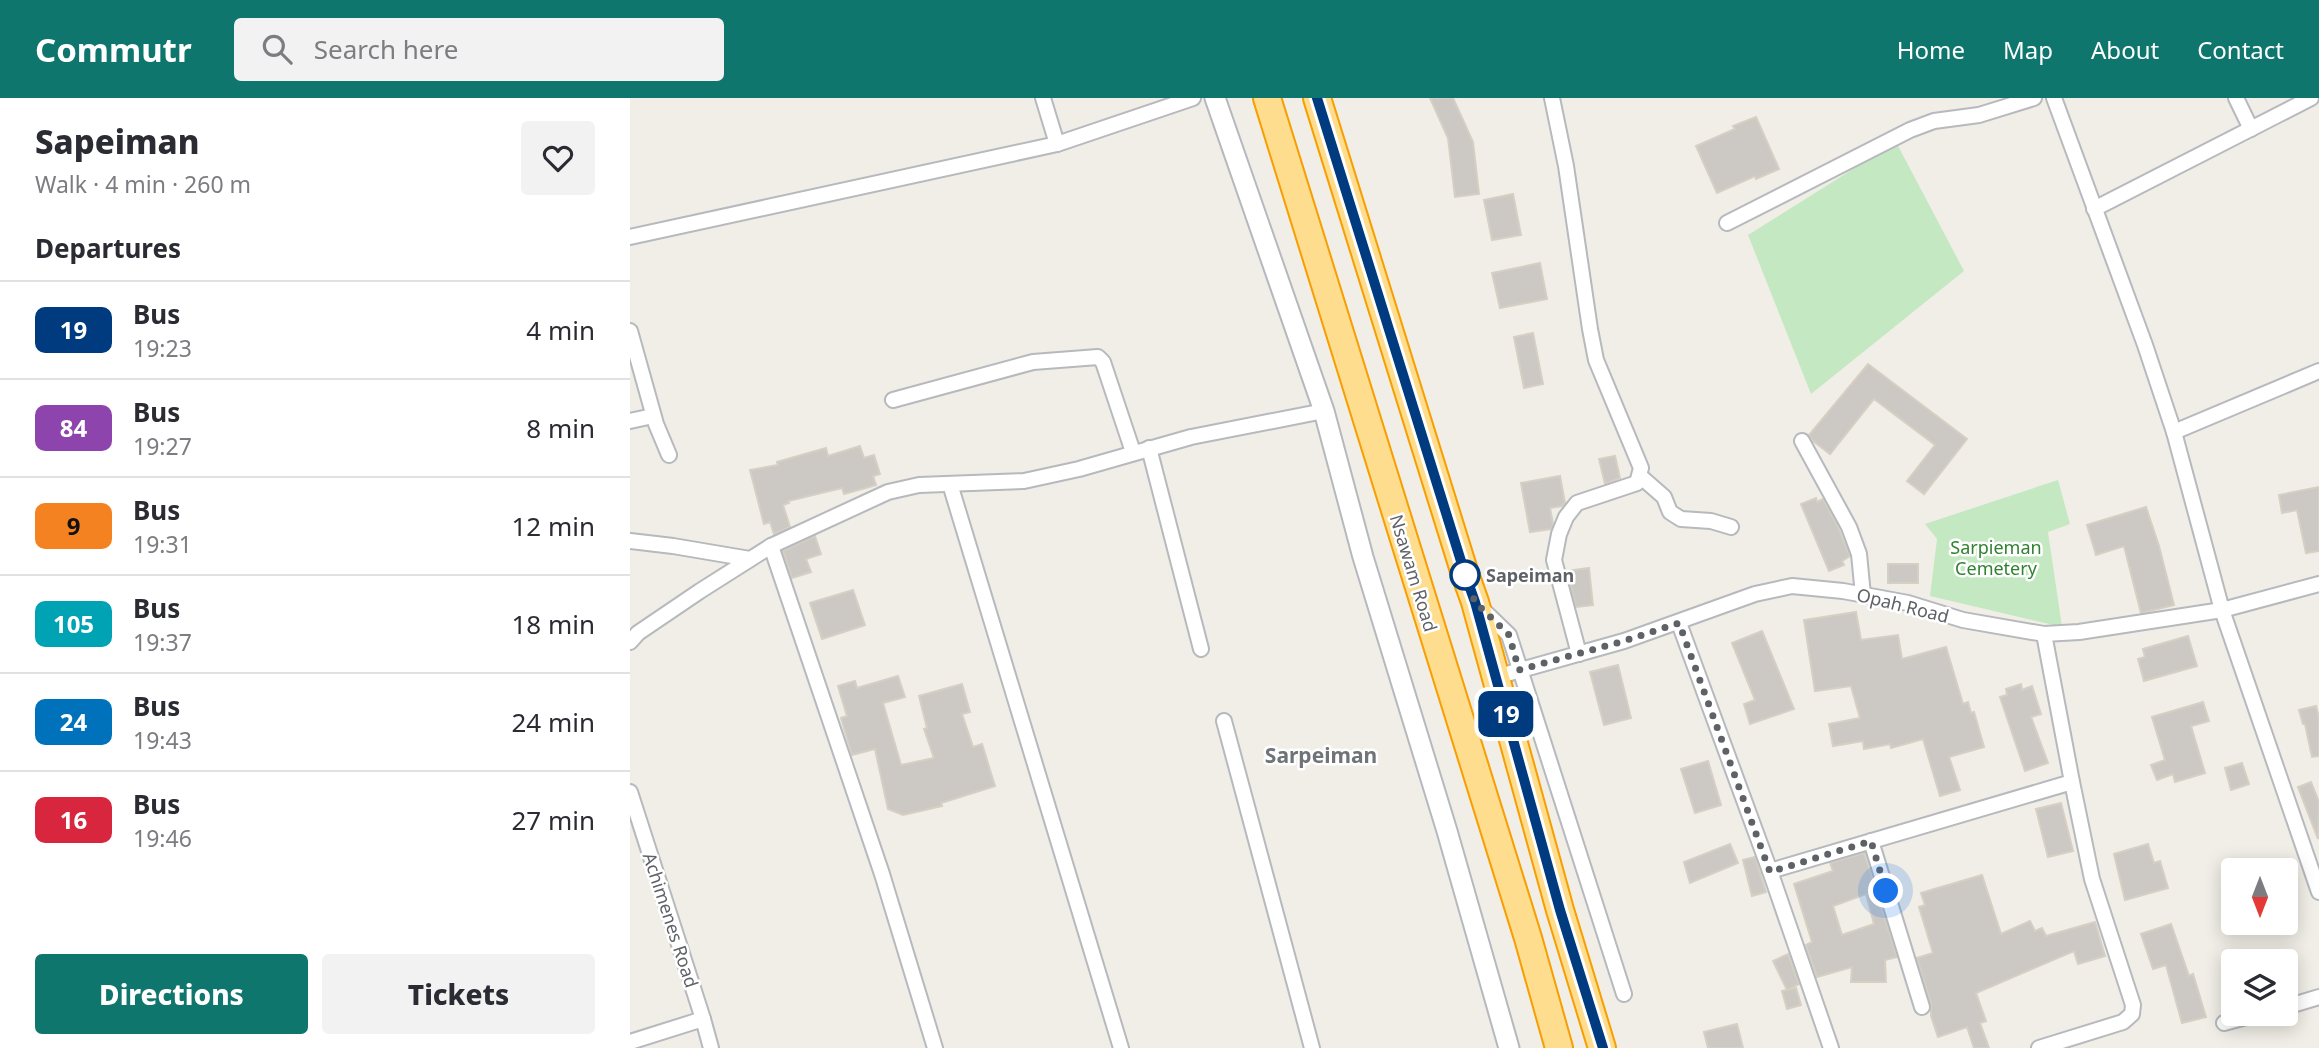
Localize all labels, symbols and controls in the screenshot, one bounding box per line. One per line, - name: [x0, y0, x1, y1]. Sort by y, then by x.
- search box: [234, 18, 724, 81]
- text: Commutr: [35, 27, 192, 72]
- icon: search: [258, 30, 296, 68]
- text: Search here: [314, 31, 458, 67]
- text: Home: [1897, 33, 1965, 66]
- text: Map: [2003, 33, 2053, 66]
- text: About: [2091, 33, 2159, 66]
- text: Contact: [2197, 33, 2284, 66]
- text: Sapeiman: [35, 119, 199, 164]
- button: heart: [521, 121, 595, 195]
- text: Walk · 4 min · 260 m: [35, 168, 251, 200]
- text: Departures: [35, 230, 181, 266]
- text: Bus: [133, 296, 180, 332]
- text: 4 min: [526, 312, 595, 348]
- text: 19: [60, 313, 87, 346]
- text: 19:23: [133, 332, 192, 364]
- text: Bus: [133, 394, 180, 430]
- text: 8 min: [526, 410, 595, 446]
- text: 84: [60, 411, 87, 444]
- text: 19:27: [133, 430, 192, 462]
- text: Bus: [133, 492, 180, 528]
- text: 12 min: [511, 508, 595, 544]
- text: 9: [67, 509, 80, 542]
- street label: Nsawam Road: [1385, 511, 1443, 635]
- text: 19:31: [133, 528, 192, 560]
- park label: Sarpieman Cemetery: [1950, 535, 2042, 580]
- marker: Sapeiman: [1450, 560, 1480, 590]
- place label: Sapeiman: [1486, 563, 1574, 587]
- street label: Opah Road: [1854, 582, 1952, 628]
- text: Bus: [133, 590, 180, 626]
- text: 18 min: [511, 606, 595, 642]
- text: 105: [53, 607, 94, 640]
- text: 19:37: [133, 626, 192, 658]
- text: Bus: [133, 688, 180, 724]
- line badge: 19: [1474, 691, 1538, 737]
- text: 19: [1492, 697, 1520, 730]
- text: 24 min: [511, 704, 595, 740]
- text: 24: [60, 705, 87, 738]
- text: 19:43: [133, 724, 192, 756]
- district label: Sarpeiman: [1265, 741, 1377, 769]
- text: Bus: [133, 786, 180, 822]
- text: 27 min: [511, 802, 595, 838]
- text: 16: [60, 803, 87, 836]
- text: 19:46: [133, 822, 192, 854]
- street label: Achimenes Road: [638, 849, 704, 991]
- north arrow: [2221, 858, 2298, 934]
- map controls: [2221, 858, 2298, 1026]
- your location: [1868, 873, 1903, 908]
- button: layers: [2221, 949, 2298, 1026]
- button: Directions: [35, 954, 308, 1034]
- button: Tickets: [322, 954, 595, 1034]

